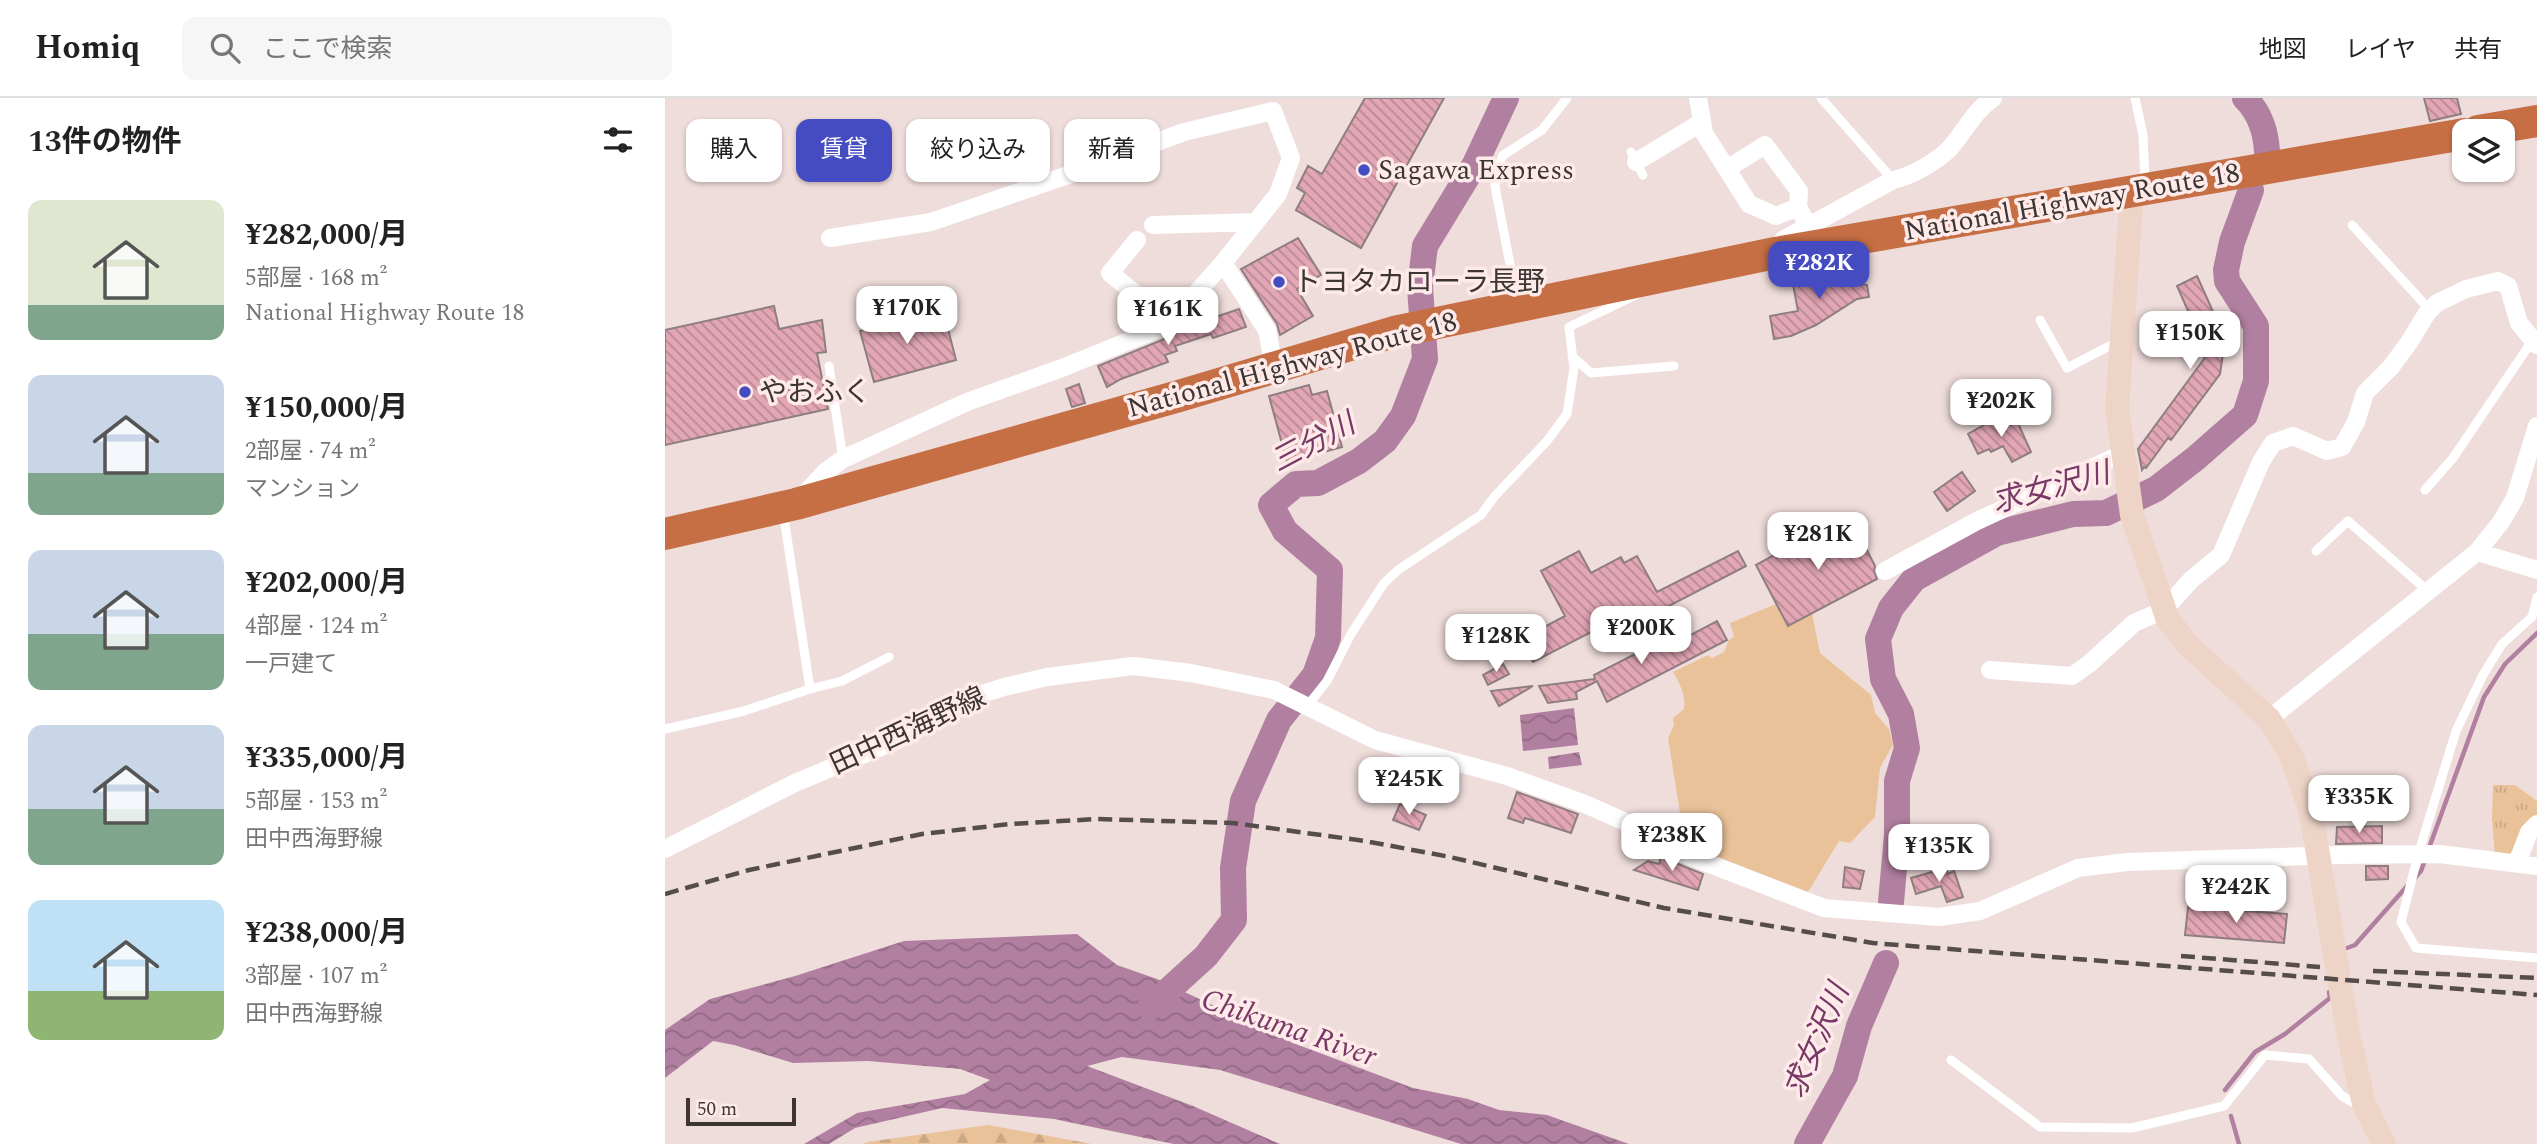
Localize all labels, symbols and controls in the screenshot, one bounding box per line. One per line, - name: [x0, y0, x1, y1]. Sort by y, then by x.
- search box: [182, 17, 672, 80]
- text: Homiq: [35, 23, 140, 73]
- icon: search: [206, 29, 244, 67]
- text: ここで検索: [262, 29, 392, 69]
- text: 地図: [2259, 32, 2307, 68]
- text: レイヤ: [2345, 32, 2416, 68]
- text: 共有: [2454, 32, 2502, 68]
- text: 13件の物件: [28, 119, 182, 165]
- chip: 購入: [686, 119, 782, 182]
- chip: 賃貸: [796, 119, 892, 182]
- chip: 絞り込み: [906, 119, 1050, 182]
- chip: 新着: [1064, 119, 1160, 182]
- map controls: [2452, 119, 2515, 182]
- button: layers: [2452, 119, 2515, 182]
- icon: filters: [599, 121, 637, 159]
- place label: Sagawa Express: [1378, 149, 1574, 192]
- street label: National Highway Route 18: [1901, 151, 2243, 253]
- marker: Sagawa Express: [1356, 162, 1372, 178]
- text: ¥282,000/月: [245, 212, 408, 258]
- icon: home: [84, 228, 168, 312]
- pin: ¥282K: [1770, 242, 1868, 301]
- text: ¥282K: [1784, 246, 1854, 281]
- text: 5部屋 · 168 m²: [245, 261, 387, 296]
- place label: トヨタカローラ長野: [1293, 261, 1545, 304]
- marker: トヨタカローラ長野: [1271, 274, 1287, 290]
- pin: ¥170K: [858, 286, 956, 346]
- pin: ¥161K: [1119, 288, 1217, 347]
- text: ¥170K: [872, 291, 942, 326]
- text: ¥161K: [1133, 292, 1203, 327]
- text: National Highway Route 18: [245, 296, 524, 331]
- street label: National Highway Route 18: [1122, 300, 1462, 430]
- pin: ¥150K: [2141, 312, 2239, 371]
- text: ¥150K: [2155, 316, 2225, 351]
- place label: やおふく: [759, 371, 871, 414]
- pin: ¥202K: [1952, 380, 2050, 439]
- marker: やおふく: [737, 384, 753, 400]
- text: ¥202K: [1966, 384, 2036, 419]
- text: ¥150,000/月: [245, 385, 408, 431]
- water label: 三分川: [1262, 400, 1366, 484]
- icon: home: [84, 403, 168, 487]
- text: 2部屋 · 74 m²: [245, 434, 376, 469]
- water label: 求女沢川: [1987, 449, 2118, 526]
- text: マンション: [245, 472, 360, 507]
- pin: ¥281K: [1769, 512, 1867, 572]
- text: ¥281K: [1783, 517, 1853, 552]
- text: ¥202,000/月: [245, 560, 408, 606]
- icon: home: [84, 578, 168, 662]
- pin: ¥200K: [1592, 606, 1690, 666]
- text: 4部屋 · 124 m²: [245, 609, 387, 644]
- text: ¥200K: [1606, 611, 1676, 646]
- pin: ¥128K: [1447, 614, 1545, 674]
- text: ¥128K: [1461, 619, 1531, 654]
- text: 一戸建て: [245, 647, 337, 682]
- street label: 田中西海野線: [823, 676, 993, 786]
- text: ¥335,000/月: [245, 735, 408, 781]
- icon: home: [84, 753, 168, 837]
- pin: ¥245K: [1360, 758, 1458, 817]
- text: ¥245K: [1374, 762, 1444, 797]
- pin: ¥335K: [2310, 776, 2408, 835]
- text: ¥335K: [2324, 780, 2394, 815]
- text: 5部屋 · 153 m²: [245, 784, 387, 819]
- pin: ¥238K: [1623, 814, 1721, 873]
- text: ¥238K: [1637, 818, 1707, 853]
- text: 田中西海野線: [245, 822, 383, 857]
- pin: ¥135K: [1890, 824, 1988, 884]
- text: ¥135K: [1904, 829, 1974, 864]
- pin: ¥242K: [2187, 866, 2285, 925]
- text: ¥242K: [2201, 870, 2271, 905]
- text: ¥238,000/月: [245, 910, 408, 956]
- icon: home: [84, 928, 168, 1012]
- text: 3部屋 · 107 m²: [245, 959, 387, 994]
- water label: 求女沢川: [1772, 974, 1863, 1105]
- water label: Chikuma River: [1195, 976, 1384, 1080]
- text: 田中西海野線: [245, 997, 383, 1032]
- scale bar: [686, 1095, 796, 1127]
- text: 50 m: [697, 1095, 737, 1124]

